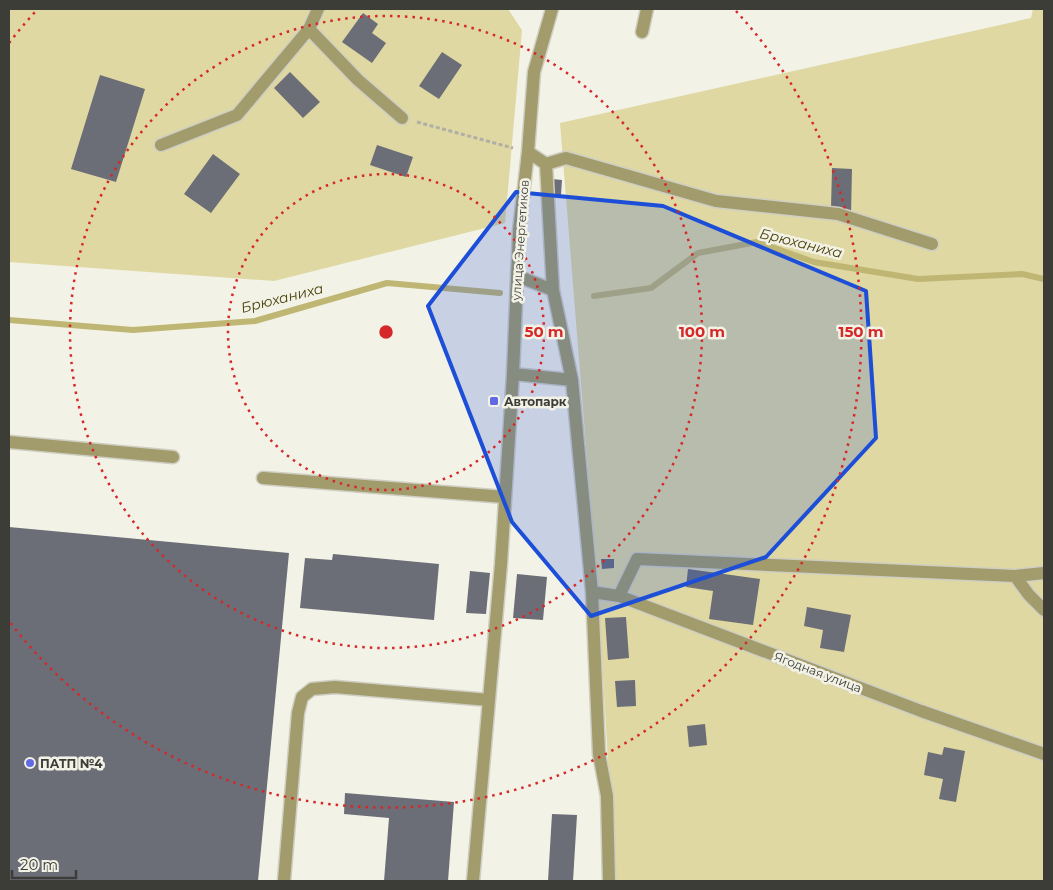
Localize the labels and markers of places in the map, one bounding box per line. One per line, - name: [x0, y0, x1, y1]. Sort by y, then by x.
- centre of rings: [377, 323, 395, 341]
- place label: Автопарк: [504, 394, 567, 409]
- marker: Автопарк: [488, 395, 500, 407]
- place label: ПАТП №4: [40, 756, 103, 771]
- marker: ПАТП №4: [24, 757, 36, 769]

